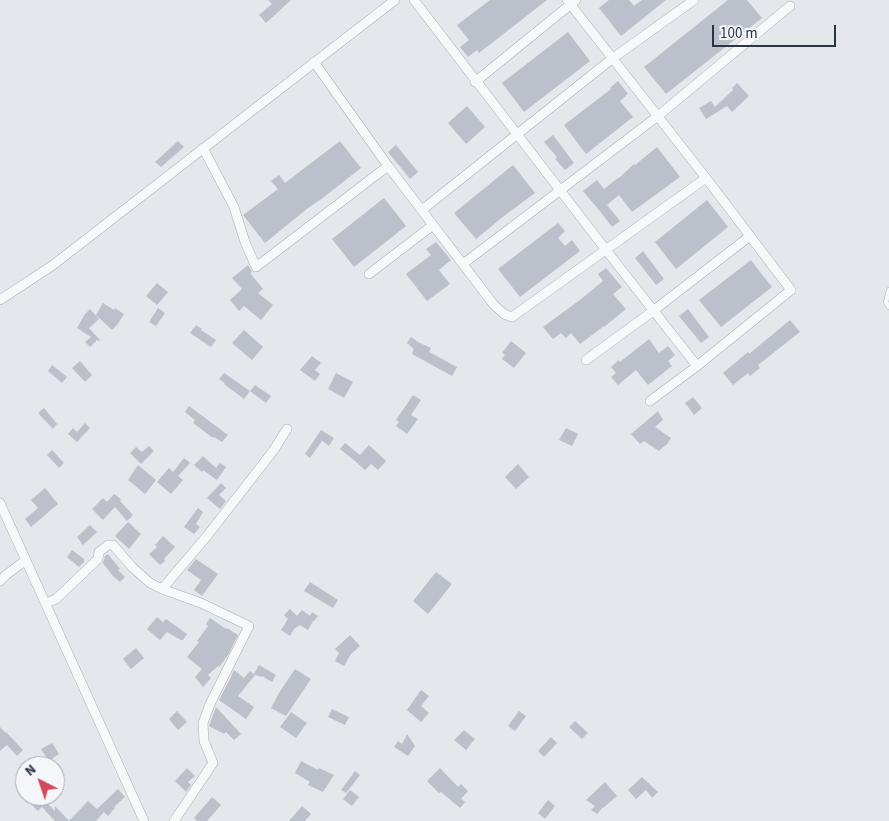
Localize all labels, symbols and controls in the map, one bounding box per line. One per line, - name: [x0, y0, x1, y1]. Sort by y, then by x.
- scale bar: [714, 15, 838, 47]
- text: 100 m: [720, 23, 758, 44]
- north arrow: [15, 756, 65, 806]
- text: N: [21, 760, 41, 781]

